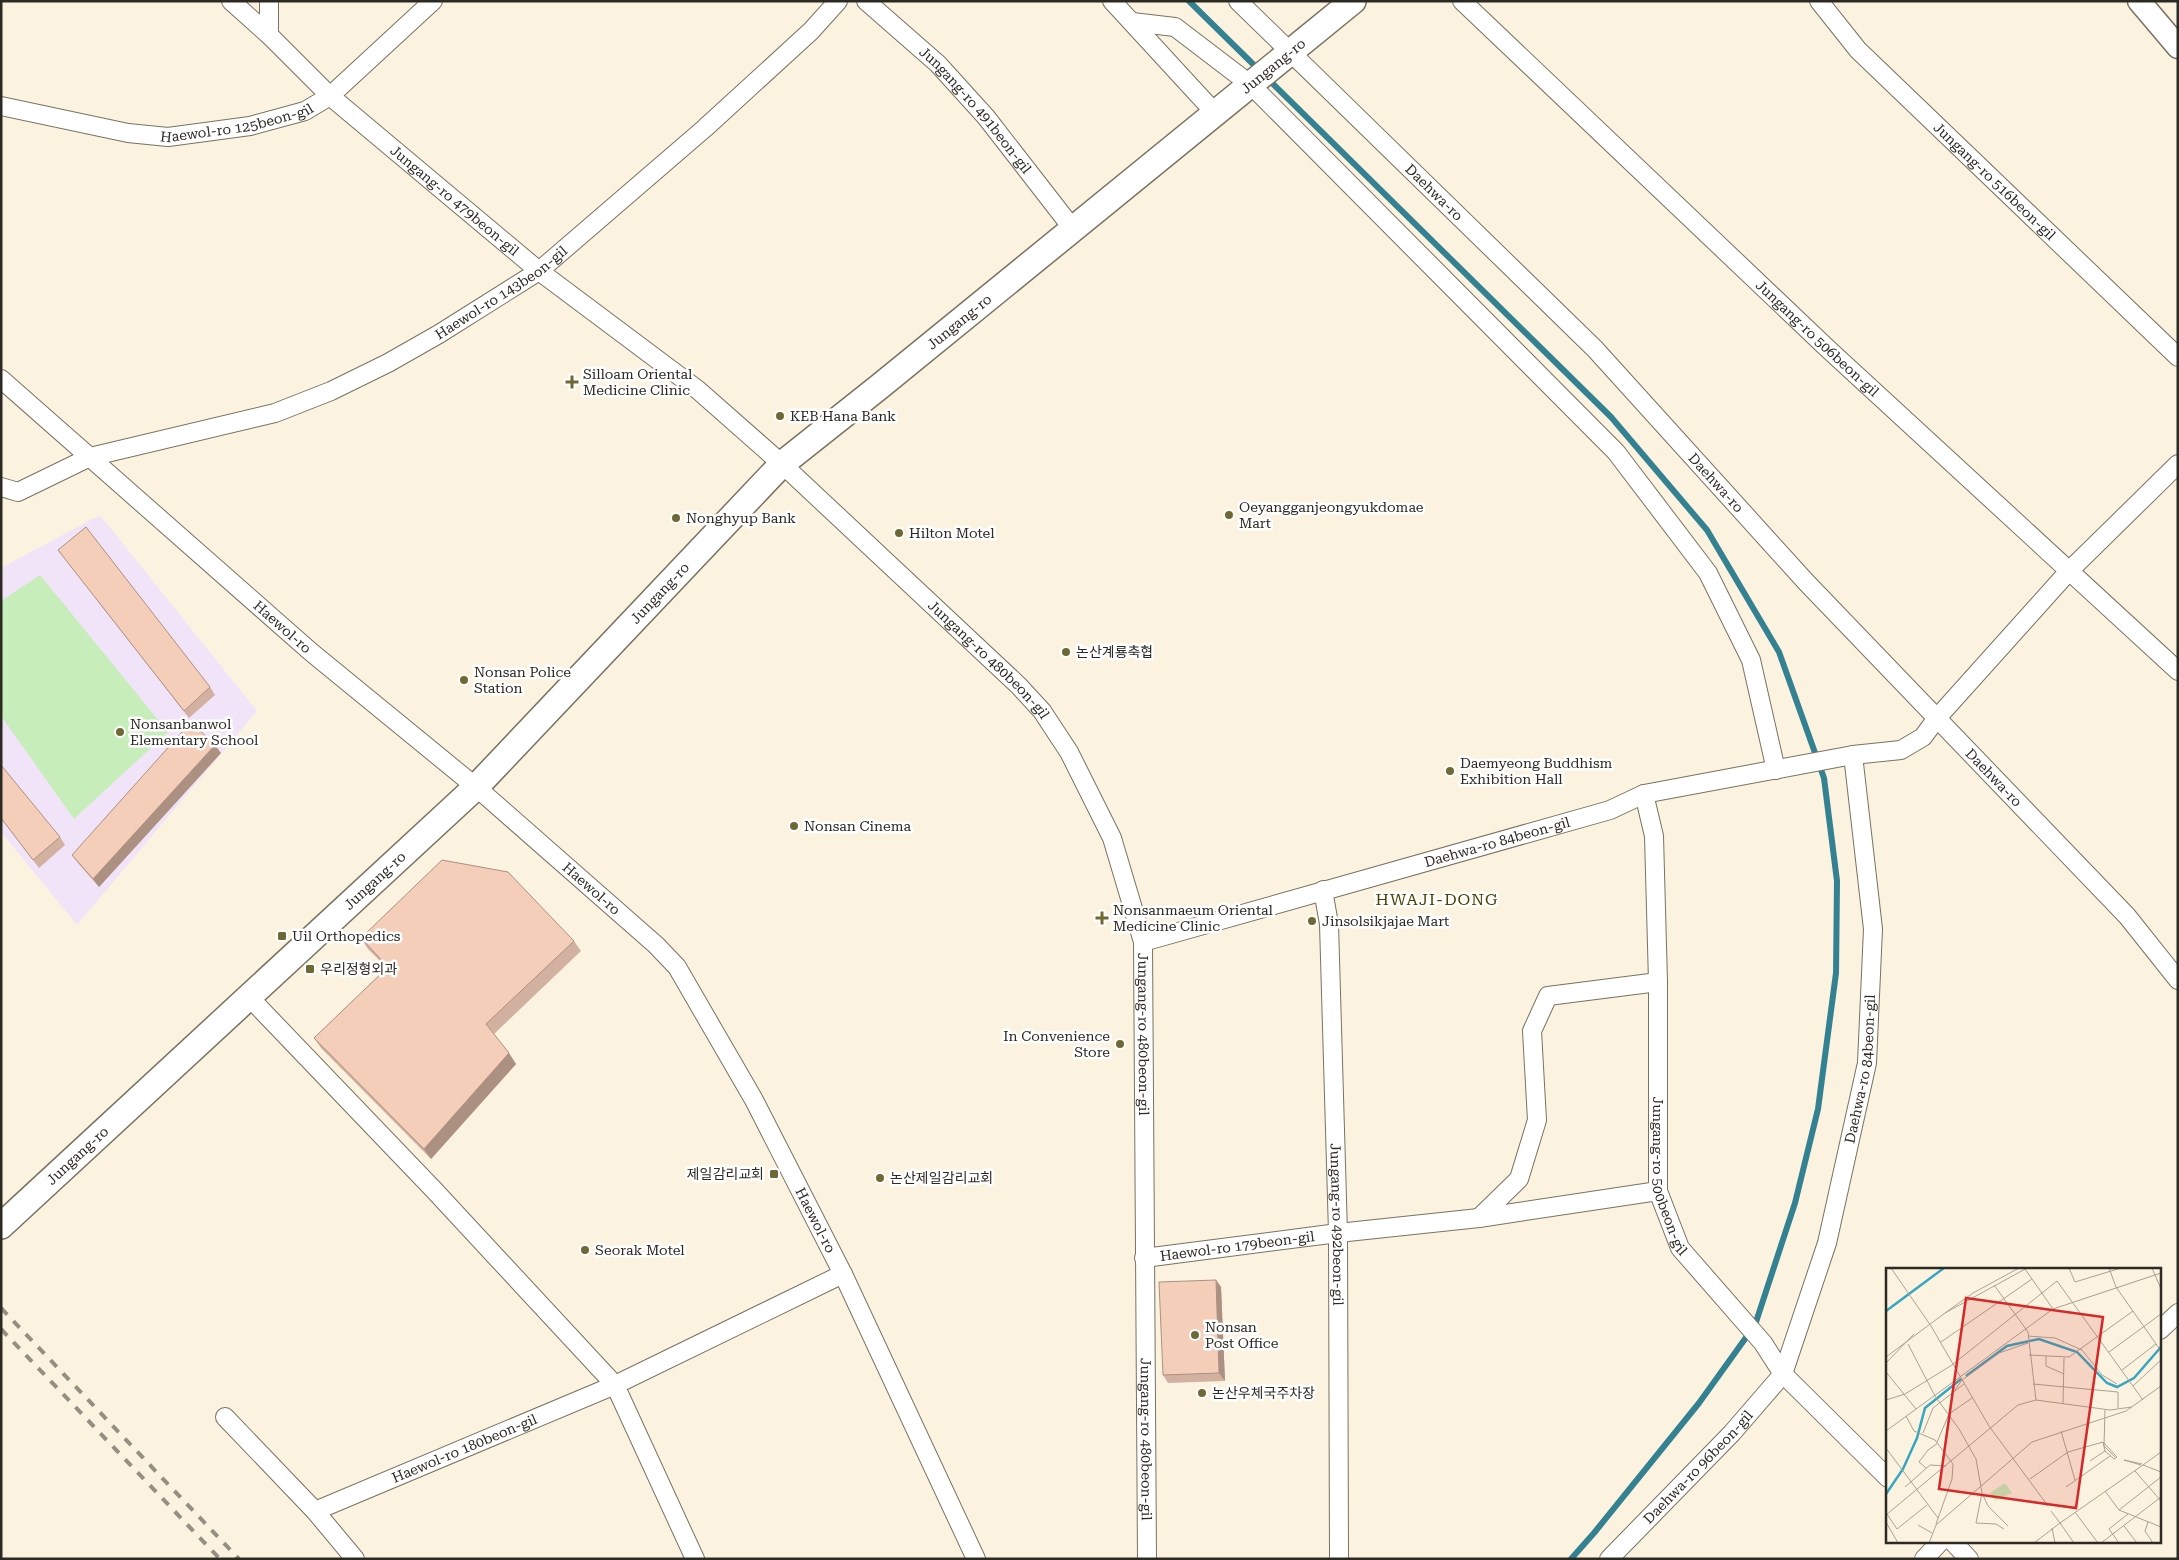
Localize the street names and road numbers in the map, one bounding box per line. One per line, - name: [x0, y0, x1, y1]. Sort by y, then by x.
- street label: Jungang-ro: [1238, 35, 1309, 97]
- street label: Jungang-ro 491beon-gil: [916, 43, 1035, 177]
- street label: Haewol-ro 125beon-gil: [159, 100, 317, 145]
- street label: Jungang-ro 516beon-gil: [1930, 119, 2059, 244]
- street label: Jungang-ro 479beon-gil: [387, 142, 523, 259]
- street label: Daehwa-ro: [1402, 161, 1466, 224]
- street label: Haewol-ro 143beon-gil: [432, 242, 571, 342]
- street label: Jungang-ro 506beon-gil: [1753, 277, 1883, 400]
- street label: Jungang-ro: [924, 291, 995, 353]
- street label: Daehwa-ro: [1685, 450, 1747, 516]
- street label: Jungang-ro: [627, 559, 692, 627]
- street label: Haewol-ro: [250, 597, 314, 656]
- street label: Jungang-ro 480beon-gil: [925, 597, 1053, 722]
- street label: Daehwa-ro: [1962, 745, 2025, 810]
- street label: Daehwa-ro 84beon-gil: [1422, 814, 1572, 870]
- street label: Jungang-ro: [341, 848, 409, 913]
- street label: Haewol-ro: [560, 859, 624, 918]
- street label: Jungang-ro 480beon-gil: [1135, 953, 1152, 1116]
- street label: Daehwa-ro 84beon-gil: [1841, 993, 1878, 1145]
- street label: Jungang-ro 500beon-gil: [1650, 1096, 1691, 1259]
- street label: Jungang-ro: [43, 1123, 112, 1188]
- street label: Jungang-ro 492beon-gil: [1327, 1143, 1346, 1306]
- street label: Haewol-ro: [792, 1185, 839, 1256]
- street label: Haewol-ro 179beon-gil: [1159, 1228, 1316, 1264]
- street label: Jungang-ro 480beon-gil: [1138, 1358, 1155, 1521]
- street label: Daehwa-ro 96beon-gil: [1640, 1407, 1756, 1527]
- street label: Haewol-ro 180beon-gil: [390, 1410, 540, 1486]

